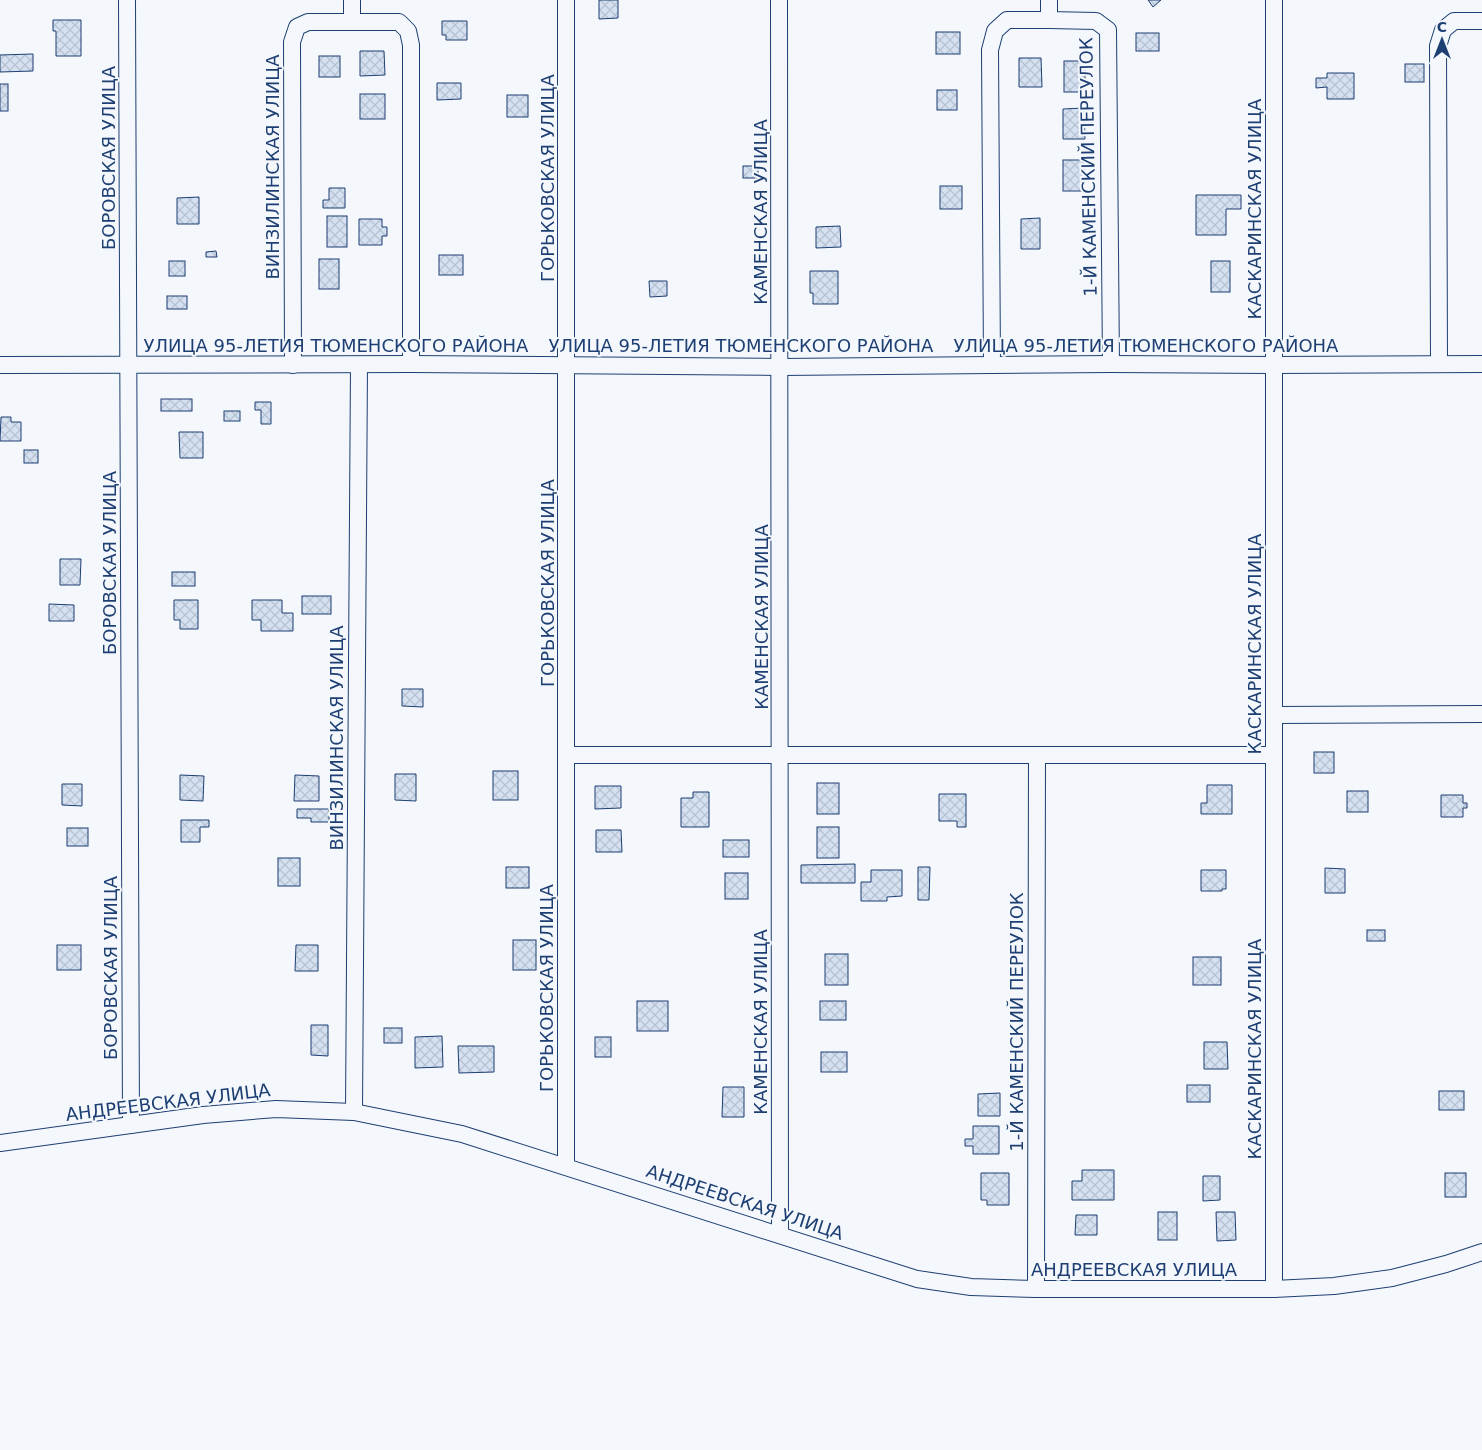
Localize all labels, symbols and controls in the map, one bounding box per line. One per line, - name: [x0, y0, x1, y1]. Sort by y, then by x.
- north arrow: [1417, 15, 1467, 65]
- text: С: [1437, 19, 1447, 35]
- street label: 1-Й КАМЕНСКИЙ ПЕРЕУЛОК: [1075, 37, 1101, 297]
- street label: ВИНЗИЛИНСКАЯ УЛИЦА: [262, 54, 283, 280]
- street label: БОРОВСКАЯ УЛИЦА: [98, 65, 119, 250]
- street label: ГОРЬКОВСКАЯ УЛИЦА: [537, 73, 558, 282]
- street label: КАСКАРИНСКАЯ УЛИЦА: [1244, 98, 1265, 319]
- street label: КАМЕНСКАЯ УЛИЦА: [750, 118, 771, 305]
- street label: УЛИЦА 95-ЛЕТИЯ ТЮМЕНСКОГО РАЙОНА: [144, 335, 529, 356]
- street label: УЛИЦА 95-ЛЕТИЯ ТЮМЕНСКОГО РАЙОНА: [549, 335, 934, 356]
- street label: УЛИЦА 95-ЛЕТИЯ ТЮМЕНСКОГО РАЙОНА: [954, 335, 1339, 356]
- street label: БОРОВСКАЯ УЛИЦА: [99, 470, 120, 655]
- street label: ГОРЬКОВСКАЯ УЛИЦА: [537, 478, 558, 687]
- street label: КАМЕНСКАЯ УЛИЦА: [751, 523, 772, 710]
- street label: КАСКАРИНСКАЯ УЛИЦА: [1244, 533, 1265, 754]
- street label: ВИНЗИЛИНСКАЯ УЛИЦА: [326, 625, 347, 851]
- street label: БОРОВСКАЯ УЛИЦА: [100, 875, 121, 1060]
- street label: ГОРЬКОВСКАЯ УЛИЦА: [536, 883, 557, 1092]
- street label: 1-Й КАМЕНСКИЙ ПЕРЕУЛОК: [1006, 892, 1027, 1152]
- street label: КАМЕНСКАЯ УЛИЦА: [750, 928, 771, 1115]
- street label: КАСКАРИНСКАЯ УЛИЦА: [1244, 938, 1265, 1159]
- street label: АНДРЕЕВСКАЯ УЛИЦА: [64, 1079, 272, 1125]
- street label: АНДРЕЕВСКАЯ УЛИЦА: [644, 1160, 847, 1244]
- street label: АНДРЕЕВСКАЯ УЛИЦА: [1031, 1259, 1238, 1280]

